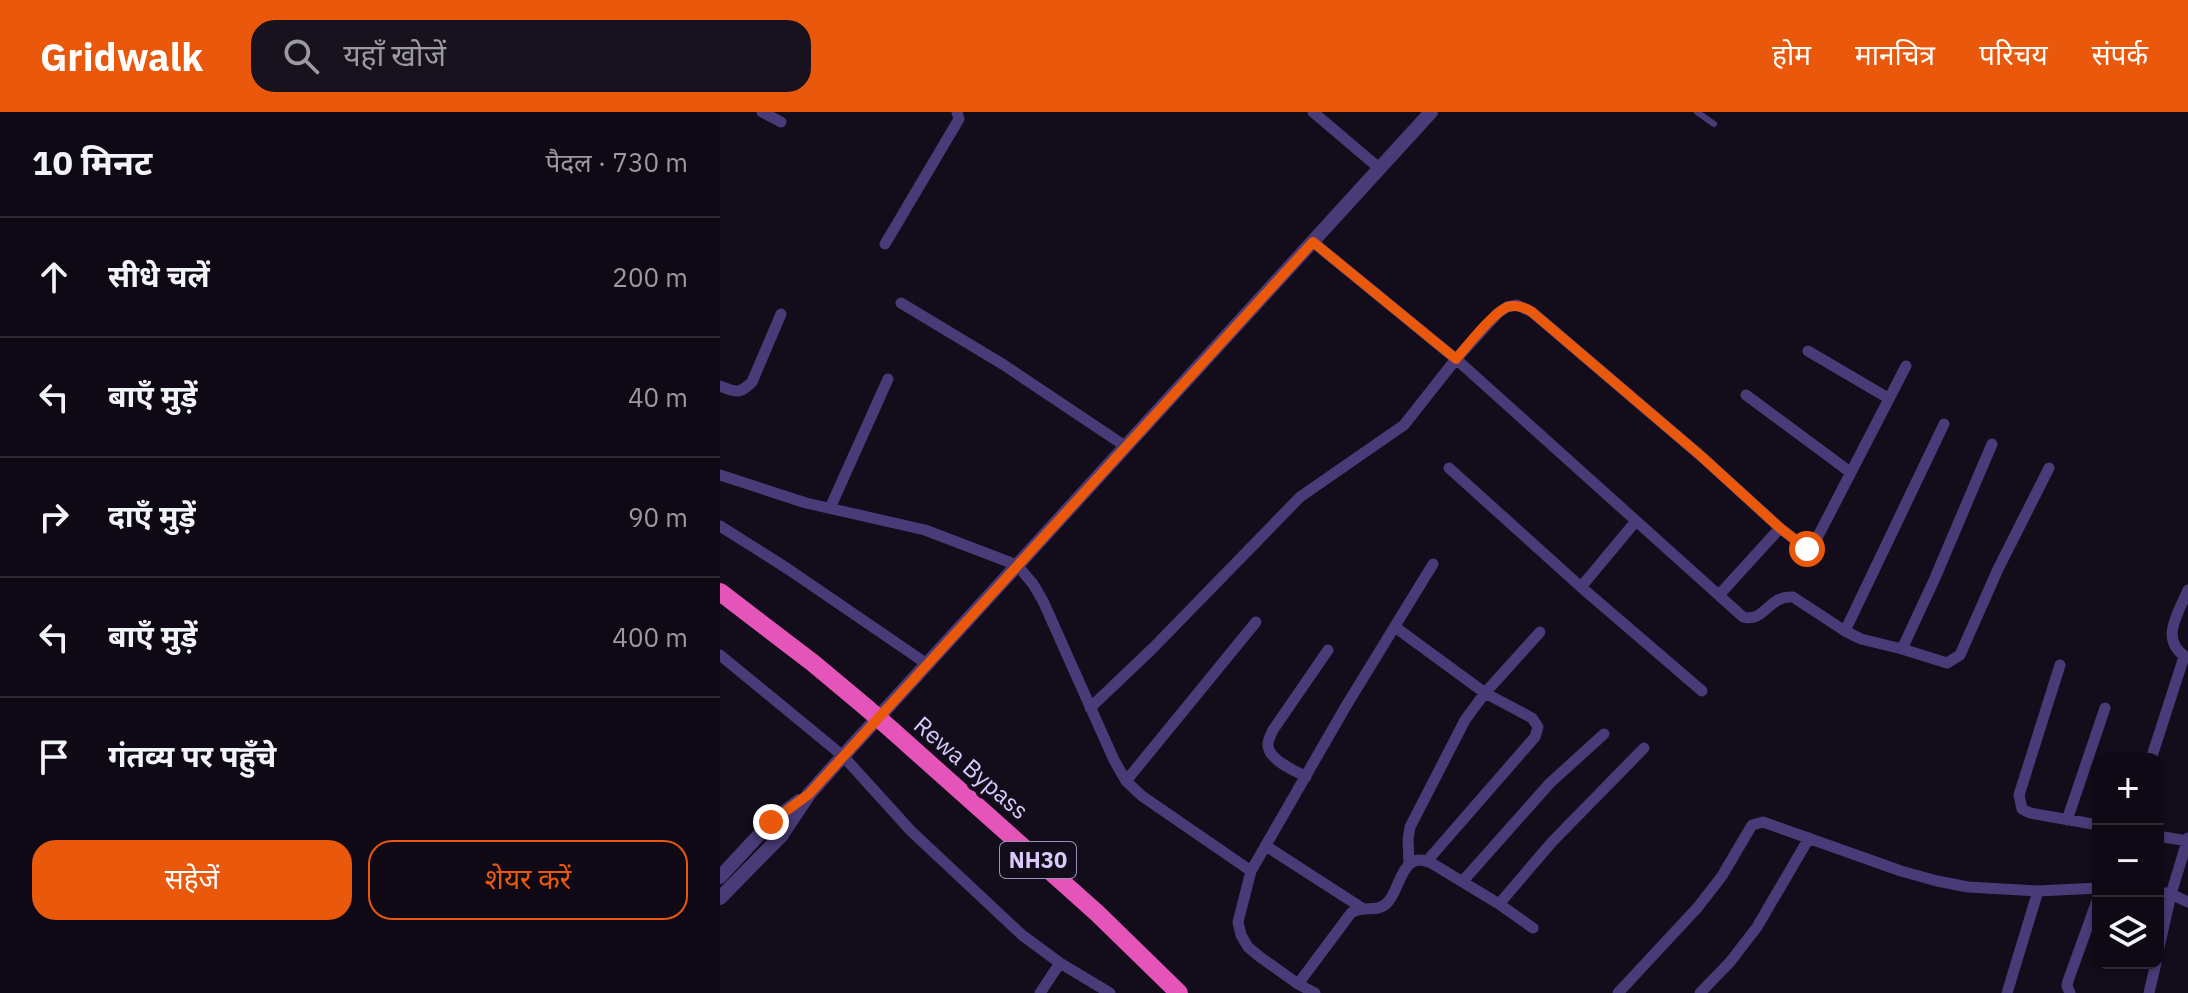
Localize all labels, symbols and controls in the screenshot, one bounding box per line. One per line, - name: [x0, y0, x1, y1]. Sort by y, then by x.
- search box: [251, 20, 811, 92]
- text: Gridwalk: [40, 32, 203, 81]
- icon: search: [279, 34, 323, 78]
- text: यहाँ खोजें: [343, 35, 446, 74]
- text: होम: [1772, 36, 1811, 73]
- text: मानचित्र: [1855, 36, 1935, 73]
- text: परिचय: [1979, 36, 2048, 73]
- text: संपर्क: [2092, 36, 2148, 73]
- text: 10 मिनट: [32, 140, 152, 184]
- text: पैदल · 730 m: [545, 145, 688, 179]
- icon: ahead: [32, 255, 76, 299]
- text: सीधे चलें: [108, 256, 210, 295]
- text: 200 m: [612, 260, 688, 294]
- icon: left: [32, 375, 76, 419]
- text: बाएँ मुड़ें: [108, 376, 197, 415]
- text: 40 m: [628, 380, 688, 414]
- icon: right: [32, 495, 76, 539]
- text: दाएँ मुड़ें: [108, 496, 196, 535]
- text: 90 m: [628, 500, 688, 534]
- route start: [1789, 531, 1825, 567]
- icon: left: [32, 615, 76, 659]
- text: बाएँ मुड़ें: [108, 616, 197, 655]
- text: 400 m: [612, 620, 688, 654]
- street label: Rewa Bypass: [908, 709, 1036, 826]
- icon: arrive: [32, 735, 76, 779]
- text: गंतव्य पर पहुँचे: [108, 736, 276, 775]
- map controls: [2092, 753, 2164, 969]
- button: +: [2092, 753, 2164, 825]
- route end: [753, 804, 789, 840]
- button: −: [2092, 825, 2164, 897]
- button: सहेजें: [32, 840, 352, 920]
- button: शेयर करें: [368, 840, 688, 920]
- road number: NH30: [1000, 842, 1076, 878]
- button: layers: [2092, 897, 2164, 969]

